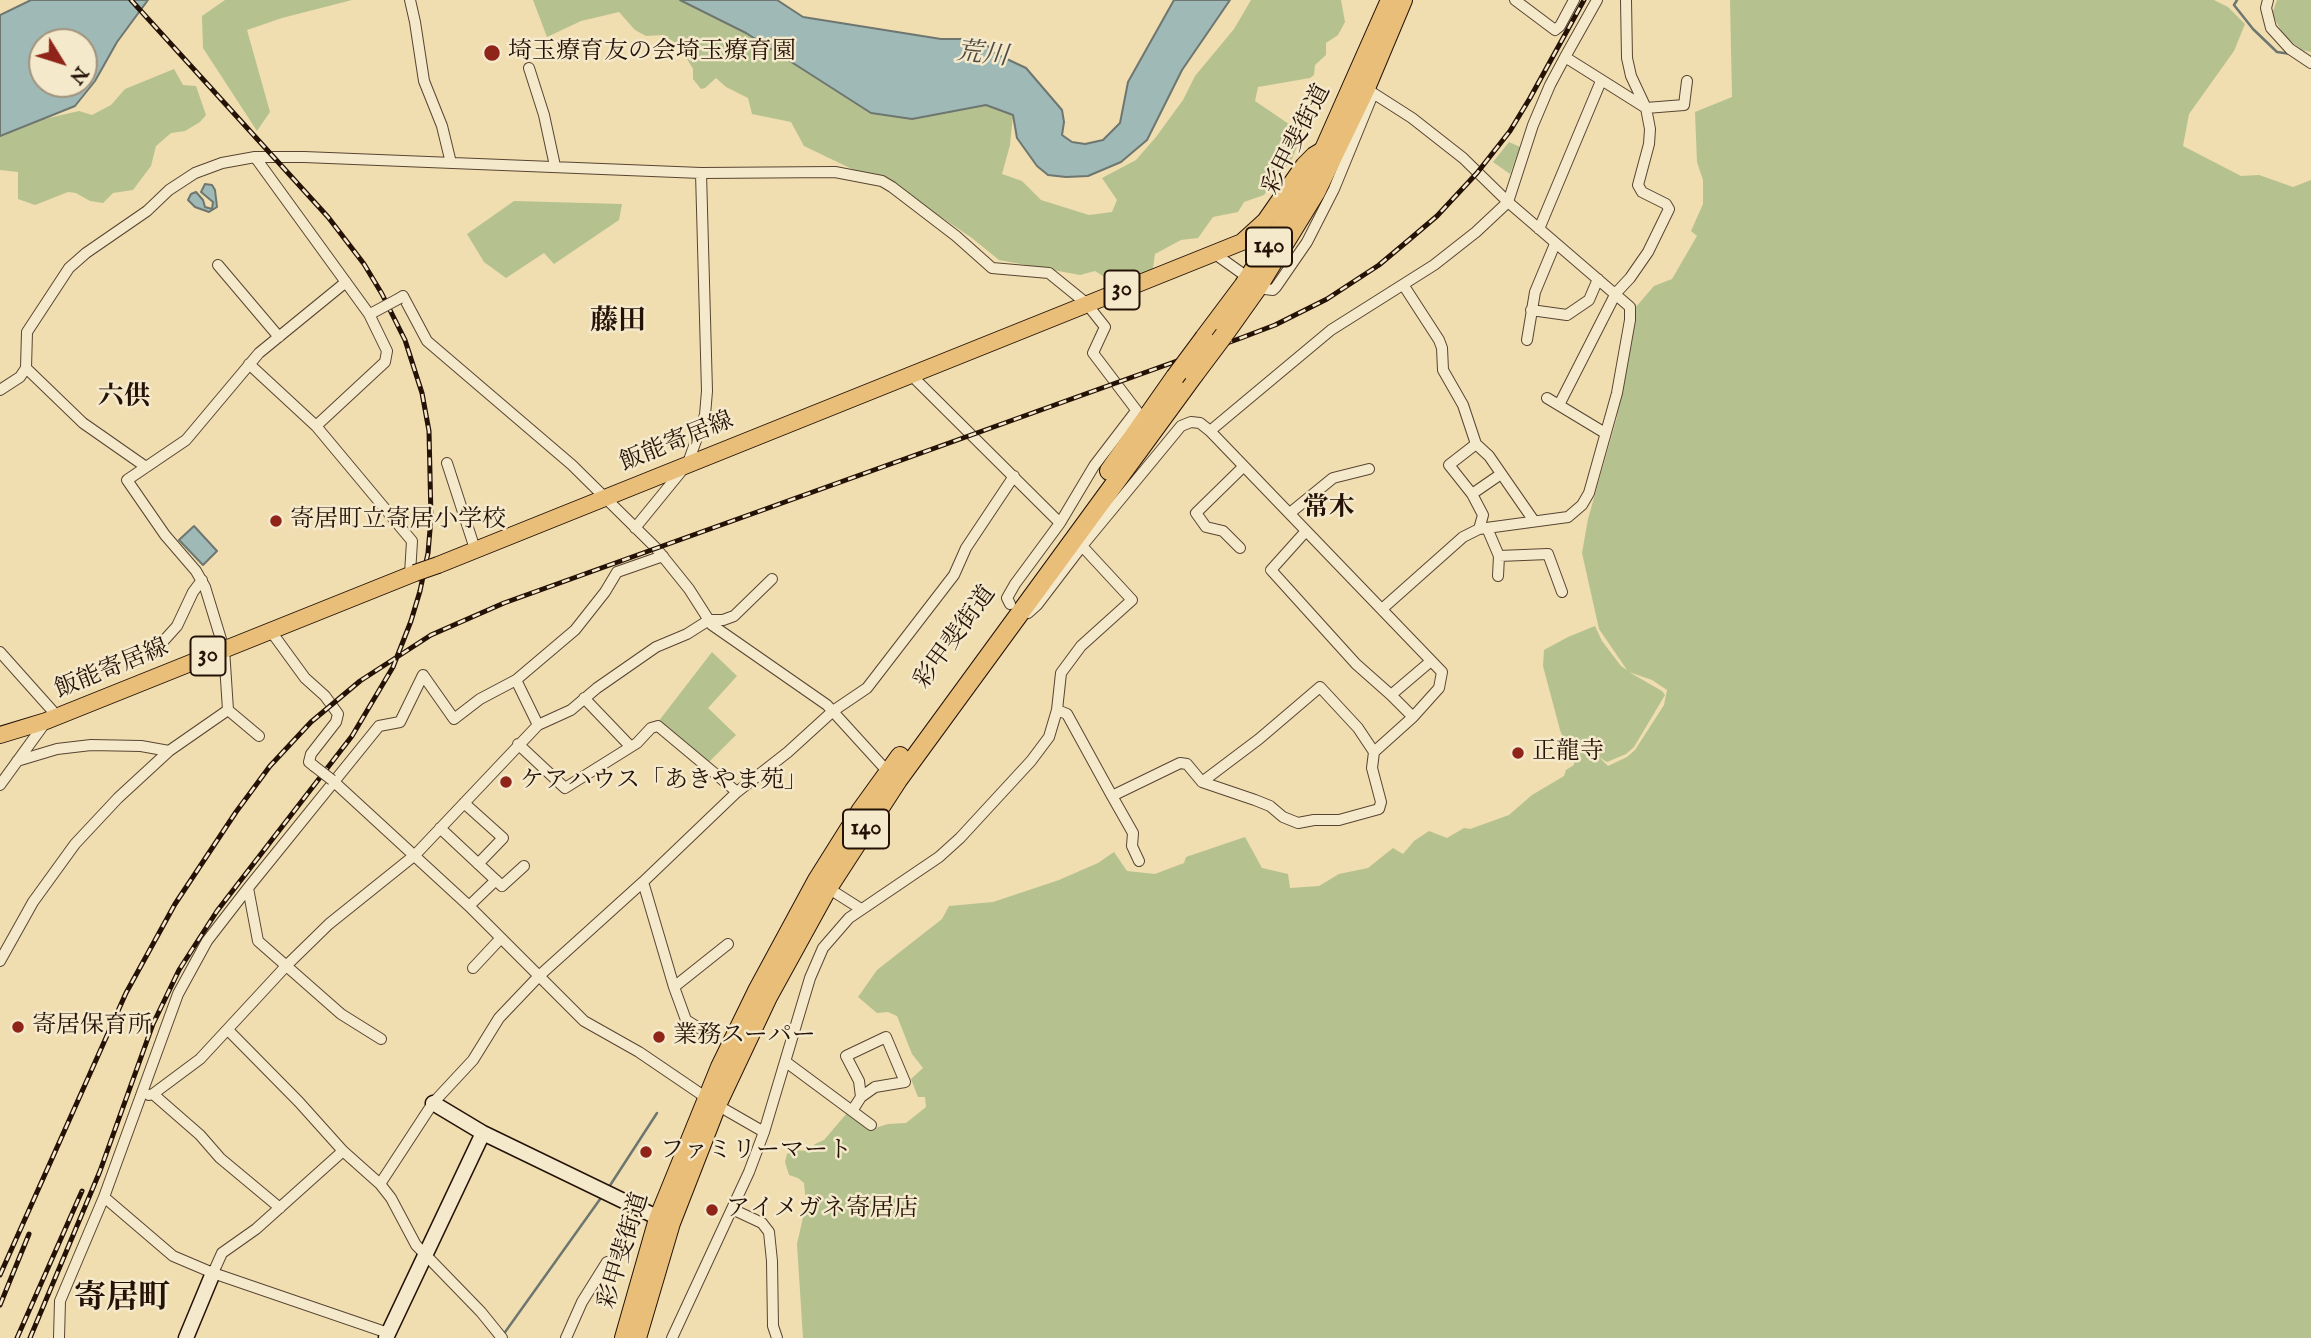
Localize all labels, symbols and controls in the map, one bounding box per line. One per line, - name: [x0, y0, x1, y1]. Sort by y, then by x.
- north arrow: [28, 28, 98, 98]
- water label: 荒川: [955, 38, 1009, 74]
- place label: 埼玉療育友の会埼玉療育園: [508, 39, 796, 67]
- marker: 埼玉療育友の会埼玉療育園: [482, 43, 502, 63]
- text: N: [63, 61, 92, 89]
- street label: 彩甲斐街道: [1258, 80, 1338, 200]
- road number: 140: [1246, 228, 1292, 266]
- road number: 30: [1104, 270, 1140, 310]
- district label: 藤田: [590, 306, 646, 340]
- district label: 六供: [98, 383, 150, 415]
- street label: 飯能寄居線: [616, 407, 738, 479]
- district label: 常木: [1303, 494, 1355, 526]
- place label: 寄居町立寄居小学校: [290, 507, 506, 535]
- marker: 寄居町立寄居小学校: [268, 513, 284, 529]
- street label: 彩甲斐街道: [909, 581, 1003, 695]
- street label: 飯能寄居線: [51, 634, 173, 706]
- road number: 30: [190, 636, 226, 676]
- place label: 正龍寺: [1532, 739, 1604, 767]
- marker: 正龍寺: [1510, 745, 1526, 761]
- place label: ケアハウス「あきやま苑」: [520, 768, 808, 796]
- marker: ケアハウス「あきやま苑」: [498, 774, 514, 790]
- road number: 140: [843, 810, 889, 848]
- place label: 寄居保育所: [32, 1013, 152, 1041]
- marker: 寄居保育所: [10, 1019, 26, 1035]
- place label: 業務スーパー: [673, 1023, 816, 1051]
- marker: 業務スーパー: [651, 1029, 667, 1045]
- place label: ファミリーマート: [660, 1138, 852, 1166]
- marker: ファミリーマート: [638, 1144, 654, 1160]
- street label: 彩甲斐街道: [594, 1189, 656, 1313]
- place label: アイメガネ寄居店: [726, 1196, 918, 1224]
- marker: アイメガネ寄居店: [704, 1202, 720, 1218]
- district label: 寄居町: [74, 1281, 170, 1319]

